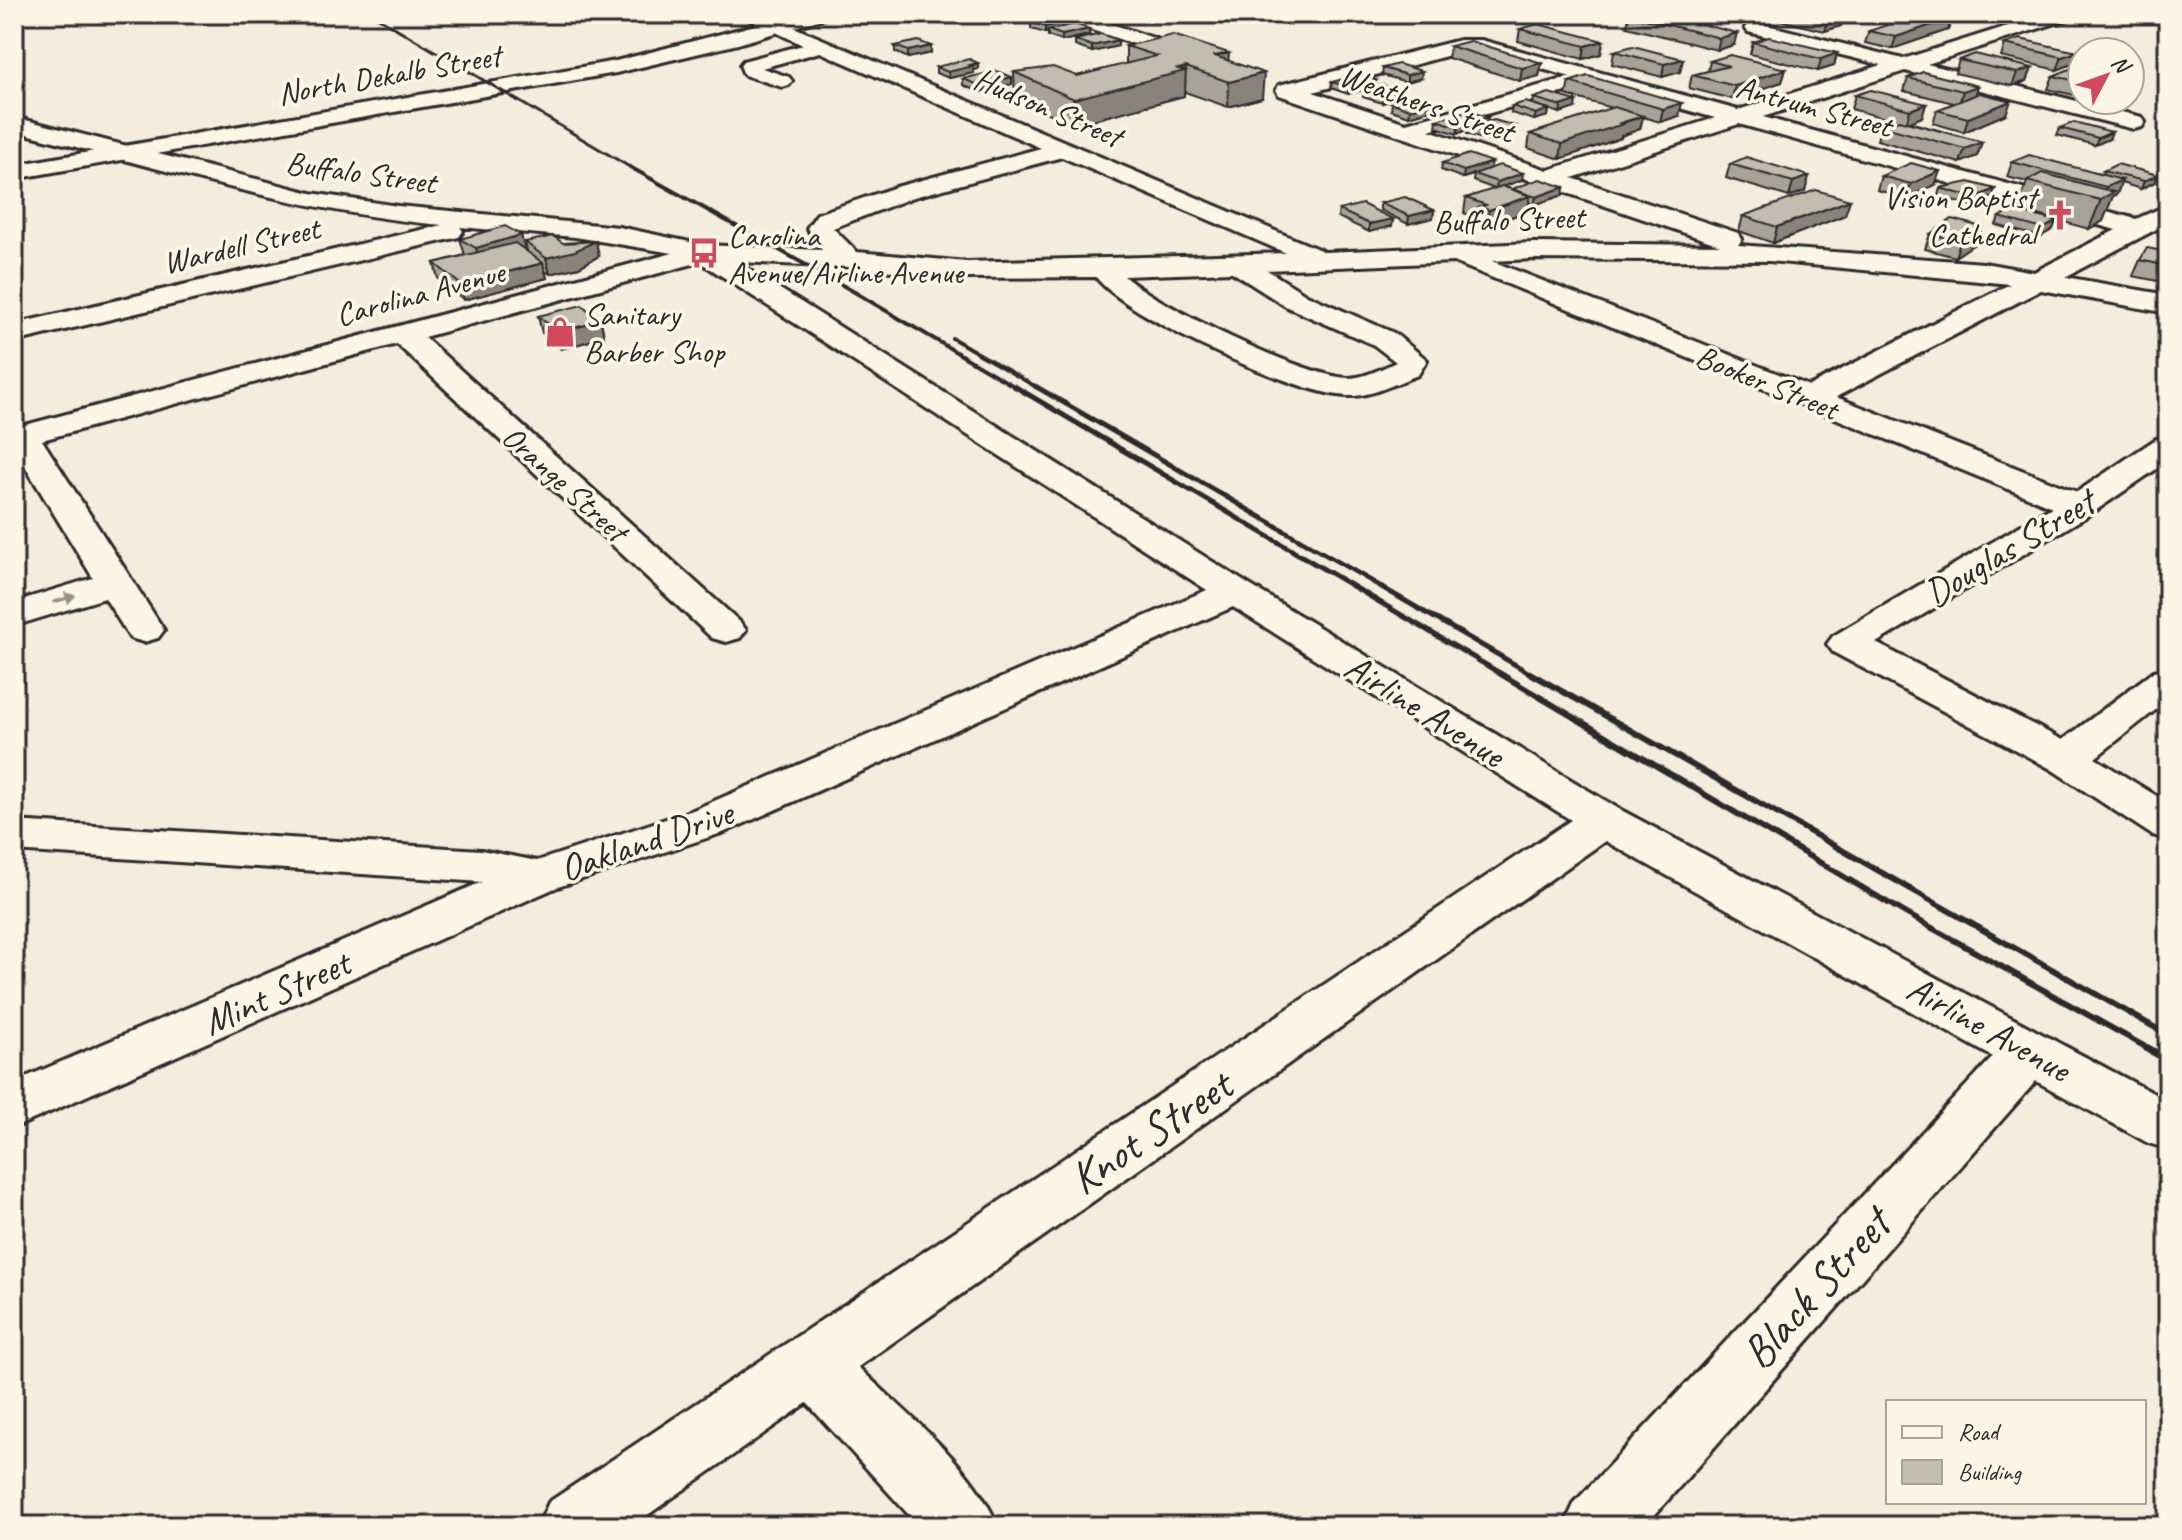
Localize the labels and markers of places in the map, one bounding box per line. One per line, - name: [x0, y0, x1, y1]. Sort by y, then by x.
- place label: Vision Baptist Cathedral: [1883, 177, 2042, 255]
- church icon: Vision Baptist Cathedral: [2043, 198, 2077, 232]
- place label: Carolina Avenue/Airline Avenue: [728, 215, 966, 293]
- bus stop icon: Carolina Avenue/Airline Avenue: [687, 236, 721, 270]
- place label: Sanitary Barber Shop: [584, 294, 726, 372]
- shop icon: Sanitary Barber Shop: [543, 315, 577, 349]

